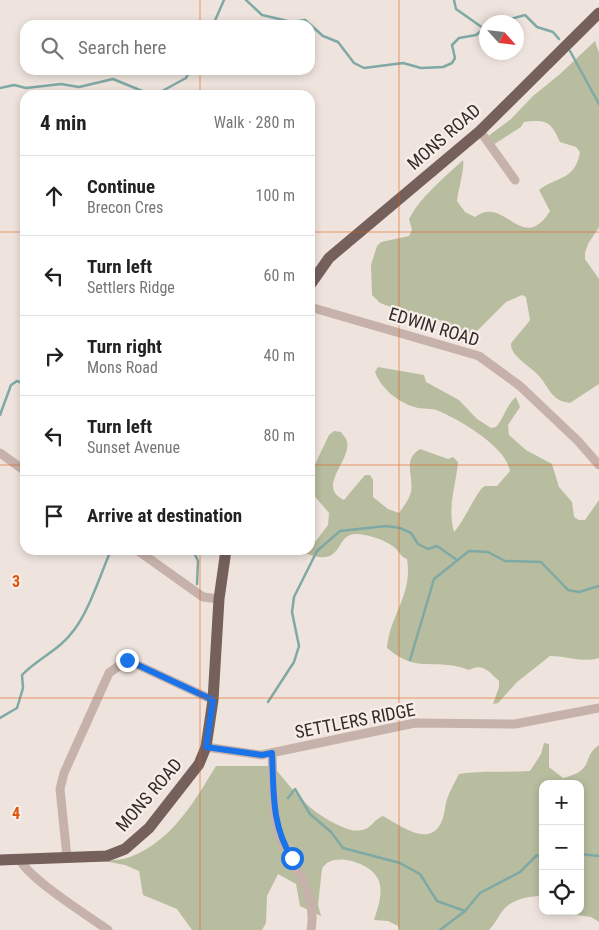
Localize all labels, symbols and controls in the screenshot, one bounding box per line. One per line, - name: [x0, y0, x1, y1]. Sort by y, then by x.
- north arrow: [479, 15, 524, 60]
- search box: [20, 20, 315, 75]
- icon: search: [38, 34, 66, 62]
- text: Search here: [78, 36, 166, 59]
- street label: MONS ROAD: [403, 99, 484, 174]
- text: 4 min: [40, 111, 87, 135]
- text: Walk · 280 m: [214, 113, 295, 132]
- text: Continue: [87, 175, 155, 198]
- icon: ahead: [40, 182, 68, 210]
- text: 100 m: [256, 186, 295, 205]
- text: Brecon Cres: [87, 198, 163, 217]
- text: Turn left: [87, 255, 152, 278]
- icon: left: [40, 262, 68, 290]
- text: 60 m: [263, 266, 295, 285]
- text: Settlers Ridge: [87, 278, 175, 297]
- street label: EDWIN ROAD: [386, 303, 482, 350]
- text: Turn right: [87, 335, 162, 358]
- icon: right: [40, 342, 68, 370]
- text: 40 m: [263, 346, 295, 365]
- text: Mons Road: [87, 358, 158, 377]
- text: Turn left: [87, 415, 152, 438]
- icon: left: [40, 422, 68, 450]
- text: 80 m: [263, 426, 295, 445]
- text: Sunset Avenue: [87, 438, 180, 457]
- icon: arrive: [40, 502, 68, 530]
- text: Arrive at destination: [87, 504, 242, 527]
- text: 3: [12, 572, 20, 591]
- route end: [116, 649, 139, 672]
- street label: SETTLERS RIDGE: [293, 699, 417, 742]
- street label: MONS ROAD: [111, 754, 186, 835]
- map controls: [539, 780, 584, 915]
- button: +: [539, 780, 584, 825]
- text: 4: [12, 804, 20, 823]
- button: −: [539, 825, 584, 870]
- route start: [281, 847, 304, 870]
- button: locate: [539, 870, 584, 915]

